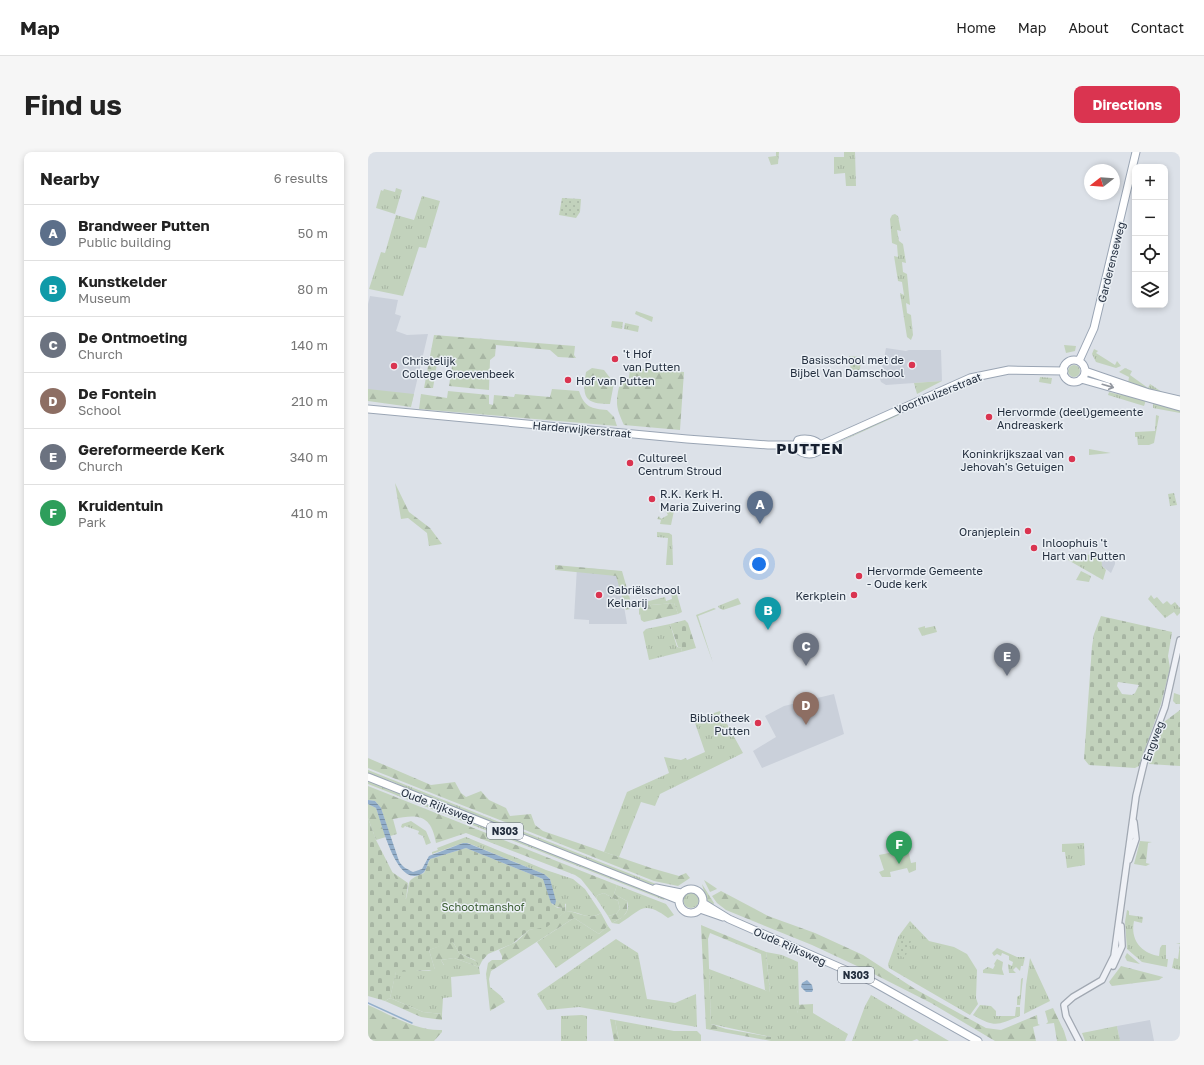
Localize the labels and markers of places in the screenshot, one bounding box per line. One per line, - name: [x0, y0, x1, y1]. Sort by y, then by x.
- place label: 't Hof van Putten: [623, 347, 680, 373]
- place label: Basisschool met de Bijbel Van Damschool: [790, 353, 904, 379]
- place label: Christelijk College Groevenbeek: [402, 354, 515, 380]
- marker: 't Hof van Putten: [610, 354, 620, 364]
- marker: Basisschool met de Bijbel Van Damschool: [907, 360, 917, 370]
- marker: Christelijk College Groevenbeek: [389, 361, 399, 371]
- place label: Hof van Putten: [576, 374, 655, 387]
- marker: Hof van Putten: [563, 375, 573, 385]
- place label: Hervormde (deel)gemeente Andreaskerk: [997, 405, 1143, 431]
- marker: Hervormde (deel)gemeente Andreaskerk: [984, 412, 994, 422]
- place label: Koninkrijkszaal van Jehovah's Getuigen: [961, 447, 1064, 473]
- place label: Cultureel Centrum Stroud: [638, 451, 722, 477]
- marker: Koninkrijkszaal van Jehovah's Getuigen: [1067, 454, 1077, 464]
- marker: Cultureel Centrum Stroud: [625, 458, 635, 468]
- place label: R.K. Kerk H. Maria Zuivering: [660, 487, 741, 513]
- pin: A: [747, 491, 773, 524]
- marker: R.K. Kerk H. Maria Zuivering: [647, 494, 657, 504]
- place label: Oranjeplein: [959, 525, 1020, 538]
- marker: Oranjeplein: [1023, 526, 1033, 536]
- place label: Inloophuis 't Hart van Putten: [1042, 536, 1126, 562]
- marker: Inloophuis 't Hart van Putten: [1029, 543, 1039, 553]
- place label: Hervormde Gemeente - Oude kerk: [867, 564, 983, 590]
- marker: Hervormde Gemeente - Oude kerk: [854, 571, 864, 581]
- place label: Gabriëlschool Kelnarij: [607, 583, 681, 609]
- place label: Kerkplein: [795, 589, 846, 602]
- marker: Gabriëlschool Kelnarij: [594, 590, 604, 600]
- marker: Kerkplein: [849, 590, 859, 600]
- pin: B: [755, 597, 781, 630]
- pin: C: [793, 633, 819, 666]
- pin: E: [994, 643, 1020, 676]
- pin: D: [793, 692, 819, 725]
- place label: Bibliotheek Putten: [690, 711, 750, 737]
- marker: Bibliotheek Putten: [753, 718, 763, 728]
- pin: F: [886, 831, 912, 864]

